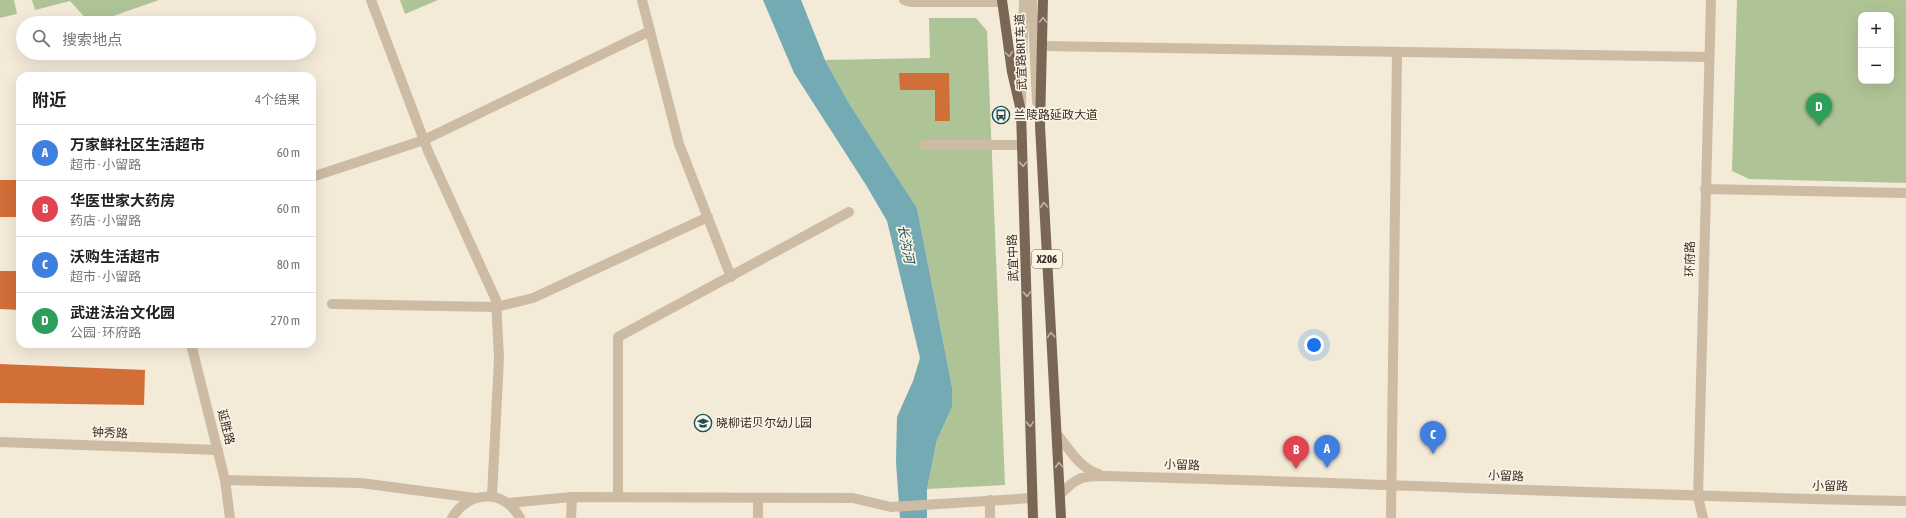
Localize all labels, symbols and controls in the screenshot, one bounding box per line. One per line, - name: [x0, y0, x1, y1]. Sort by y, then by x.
- map controls: [1858, 12, 1894, 84]
- button: +: [1858, 12, 1894, 48]
- street label: 武宜路BRT车道: [1013, 13, 1029, 91]
- search box: [16, 16, 316, 60]
- one-way arrow: [1039, 17, 1047, 23]
- icon: search: [30, 27, 52, 49]
- text: 搜索地点: [62, 31, 122, 48]
- button: −: [1858, 48, 1894, 84]
- one-way arrow: [1004, 51, 1013, 57]
- text: 附近: [32, 90, 66, 110]
- text: 4个结果: [255, 92, 300, 107]
- pin: D: [1806, 93, 1832, 126]
- bus stop icon: 兰陵路延政大道: [991, 105, 1011, 125]
- place label: 兰陵路延政大道: [1014, 108, 1098, 122]
- text: 万家鲜社区生活超市: [70, 136, 205, 153]
- text: A: [42, 145, 48, 160]
- text: 60 m: [277, 145, 300, 160]
- text: 超市 · 小留路: [70, 157, 141, 172]
- one-way arrow: [1019, 161, 1027, 167]
- text: 华医世家大药房: [70, 192, 175, 209]
- text: B: [42, 201, 48, 216]
- text: 60 m: [277, 201, 300, 216]
- one-way arrow: [1040, 202, 1049, 208]
- text: 药店 · 小留路: [70, 213, 141, 228]
- water label: 长沟河: [895, 223, 918, 268]
- street label: 武宜中路: [1005, 234, 1021, 282]
- street label: 环府路: [1683, 241, 1697, 277]
- text: 沃购生活超市: [70, 248, 160, 265]
- road number: X206: [1032, 250, 1062, 268]
- text: C: [42, 257, 48, 272]
- text: 80 m: [277, 257, 300, 272]
- text: 超市 · 小留路: [70, 269, 141, 284]
- one-way arrow: [1022, 291, 1031, 297]
- text: 武进法治文化园: [70, 304, 175, 321]
- text: D: [41, 313, 49, 328]
- text: 270 m: [271, 313, 300, 328]
- text: 公园 · 环府路: [70, 325, 141, 340]
- one-way arrow: [1046, 332, 1055, 338]
- your location: [1304, 335, 1324, 355]
- street label: 延胜路: [215, 408, 237, 446]
- school or university icon: 晓柳诺贝尔幼儿园: [693, 413, 713, 433]
- place label: 晓柳诺贝尔幼儿园: [716, 416, 812, 430]
- one-way arrow: [1026, 421, 1034, 427]
- pin: C: [1420, 421, 1446, 454]
- street label: 钟秀路: [92, 425, 128, 441]
- pin: A: [1314, 435, 1340, 468]
- pin: B: [1283, 436, 1309, 469]
- street label: 小留路: [1164, 457, 1200, 473]
- one-way arrow: [1054, 462, 1063, 468]
- street label: 小留路: [1488, 468, 1524, 484]
- street label: 小留路: [1812, 479, 1848, 493]

